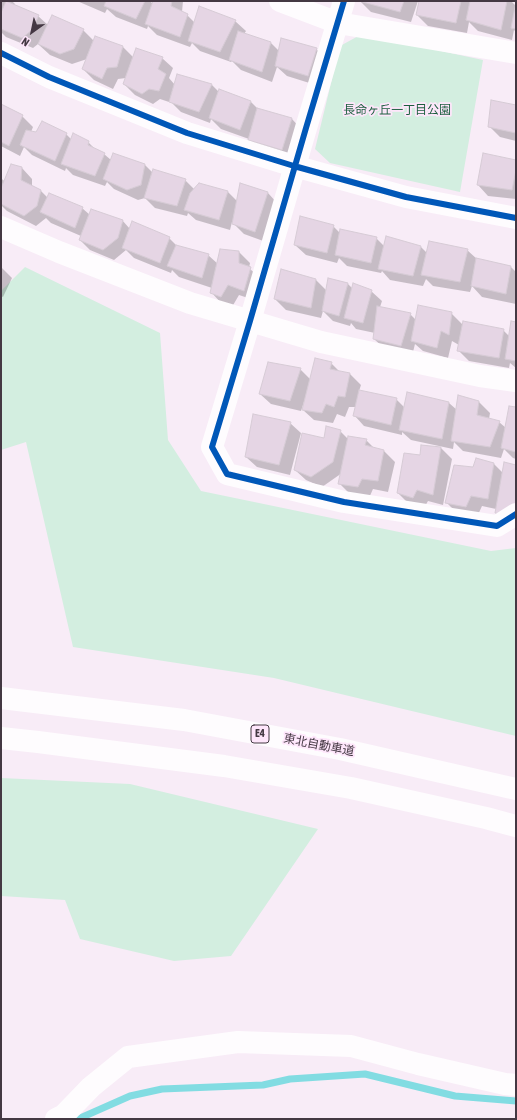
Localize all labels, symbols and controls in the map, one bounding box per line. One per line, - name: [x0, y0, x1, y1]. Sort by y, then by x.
- north arrow: [12, 12, 52, 52]
- text: N: [19, 35, 31, 49]
- park label: 長命ヶ丘一丁目公園: [343, 103, 451, 117]
- road number: E4: [251, 725, 269, 743]
- street label: 東北自動車道: [282, 731, 356, 759]

